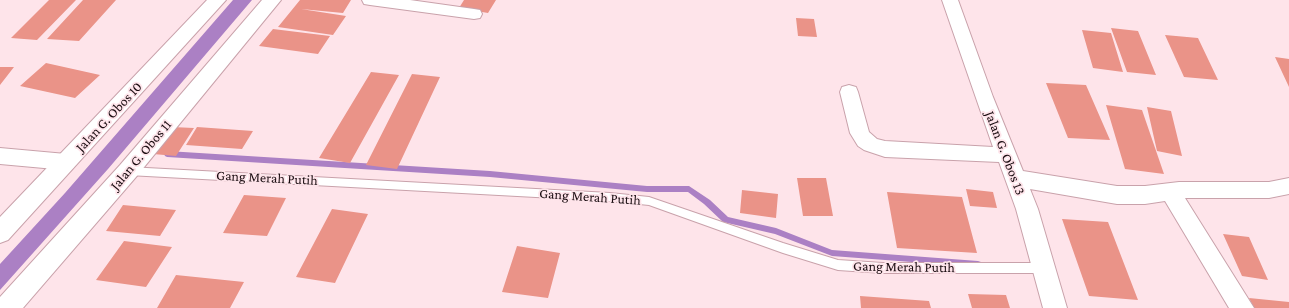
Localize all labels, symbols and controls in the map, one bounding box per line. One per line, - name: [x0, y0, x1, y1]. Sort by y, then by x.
- street label: Jalan G. Obos 10: [72, 78, 146, 156]
- street label: Jalan G. Obos 13: [981, 109, 1029, 197]
- street label: Jalan G. Obos 11: [107, 116, 175, 194]
- street label: Gang Merah Putih: [216, 167, 318, 189]
- street label: Gang Merah Putih: [539, 185, 641, 209]
- street label: Gang Merah Putih: [853, 258, 955, 276]

